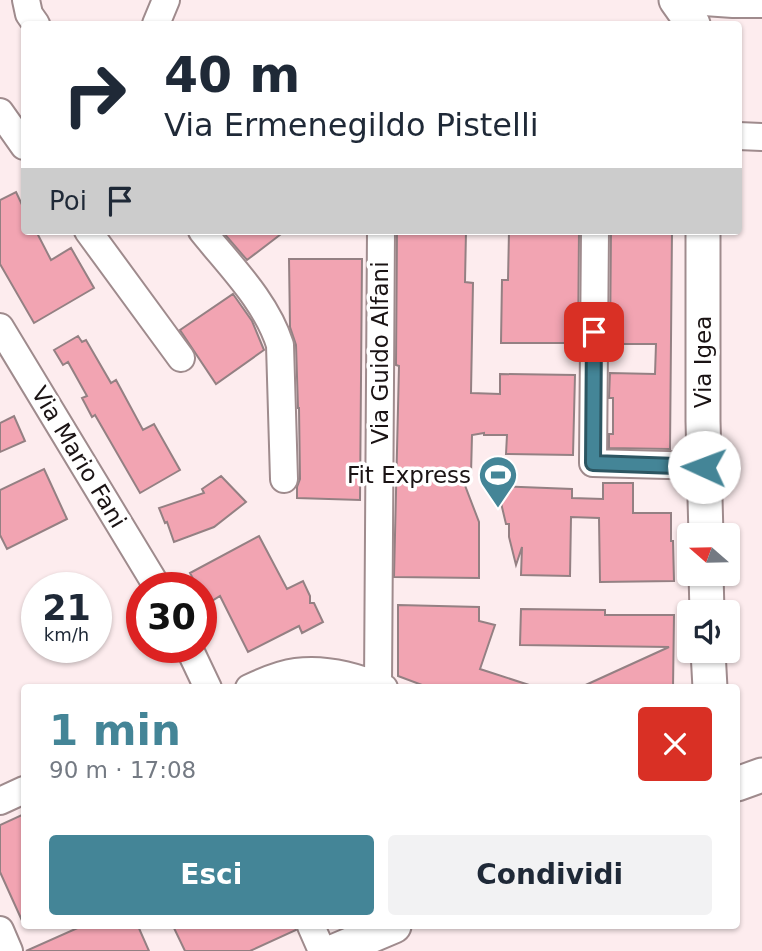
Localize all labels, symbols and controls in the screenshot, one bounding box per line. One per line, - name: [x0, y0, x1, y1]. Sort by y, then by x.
- text: 40 m: [164, 47, 300, 104]
- icon: right: [49, 49, 140, 140]
- text: Via Ermenegildo Pistelli: [164, 106, 539, 144]
- icon: arrive: [101, 182, 139, 220]
- text: Poi: [49, 186, 87, 216]
- street label: Via Guido Alfani: [367, 261, 393, 445]
- pin: [564, 302, 624, 362]
- icon: arrive: [575, 313, 613, 351]
- street label: Via Igea: [690, 316, 716, 408]
- street label: Via Mario Fani: [27, 382, 131, 532]
- position arrow: [667, 430, 741, 504]
- sports icon: Fit Express: [477, 454, 519, 509]
- place label: Fit Express: [347, 462, 471, 488]
- north arrow: [677, 523, 740, 586]
- map controls: [677, 523, 740, 663]
- speed limit sign: 30: [126, 572, 217, 663]
- text: 21: [42, 588, 91, 628]
- button: sound: [677, 600, 740, 663]
- text: km/h: [44, 624, 89, 645]
- text: 1 min: [49, 706, 181, 755]
- button: close: [638, 707, 712, 781]
- text: 90 m · 17:08: [49, 757, 196, 783]
- button: Esci: [49, 835, 374, 915]
- button: Condividi: [388, 835, 712, 915]

